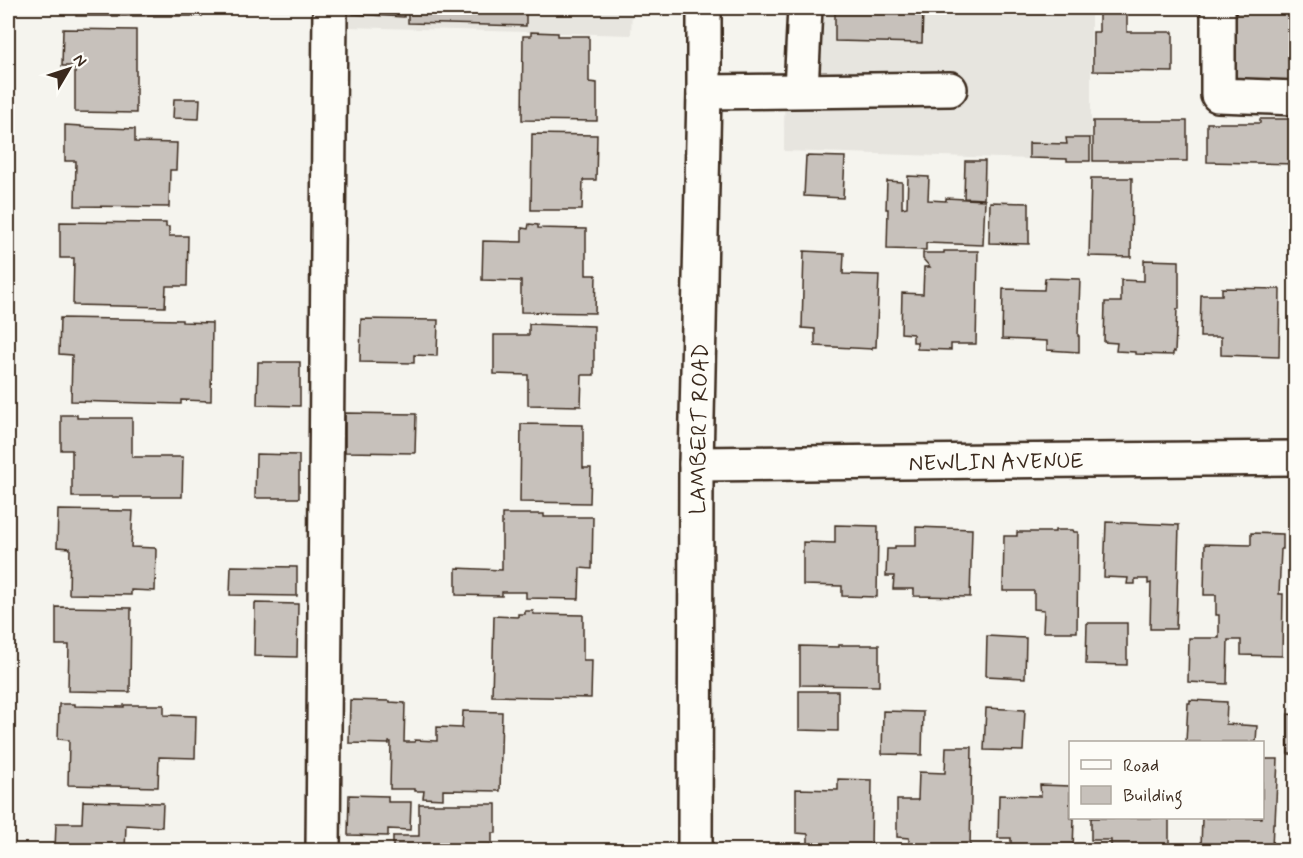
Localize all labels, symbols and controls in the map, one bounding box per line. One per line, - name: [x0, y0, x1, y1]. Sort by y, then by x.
- north arrow: [39, 39, 99, 99]
- text: N: [68, 50, 91, 71]
- street label: LAMBERT ROAD: [685, 343, 715, 515]
- street label: NEWLIN AVENUE: [908, 447, 1084, 479]
- legend: [1069, 741, 1264, 819]
- text: Road: [1123, 754, 1159, 778]
- text: Building: [1123, 784, 1183, 810]

